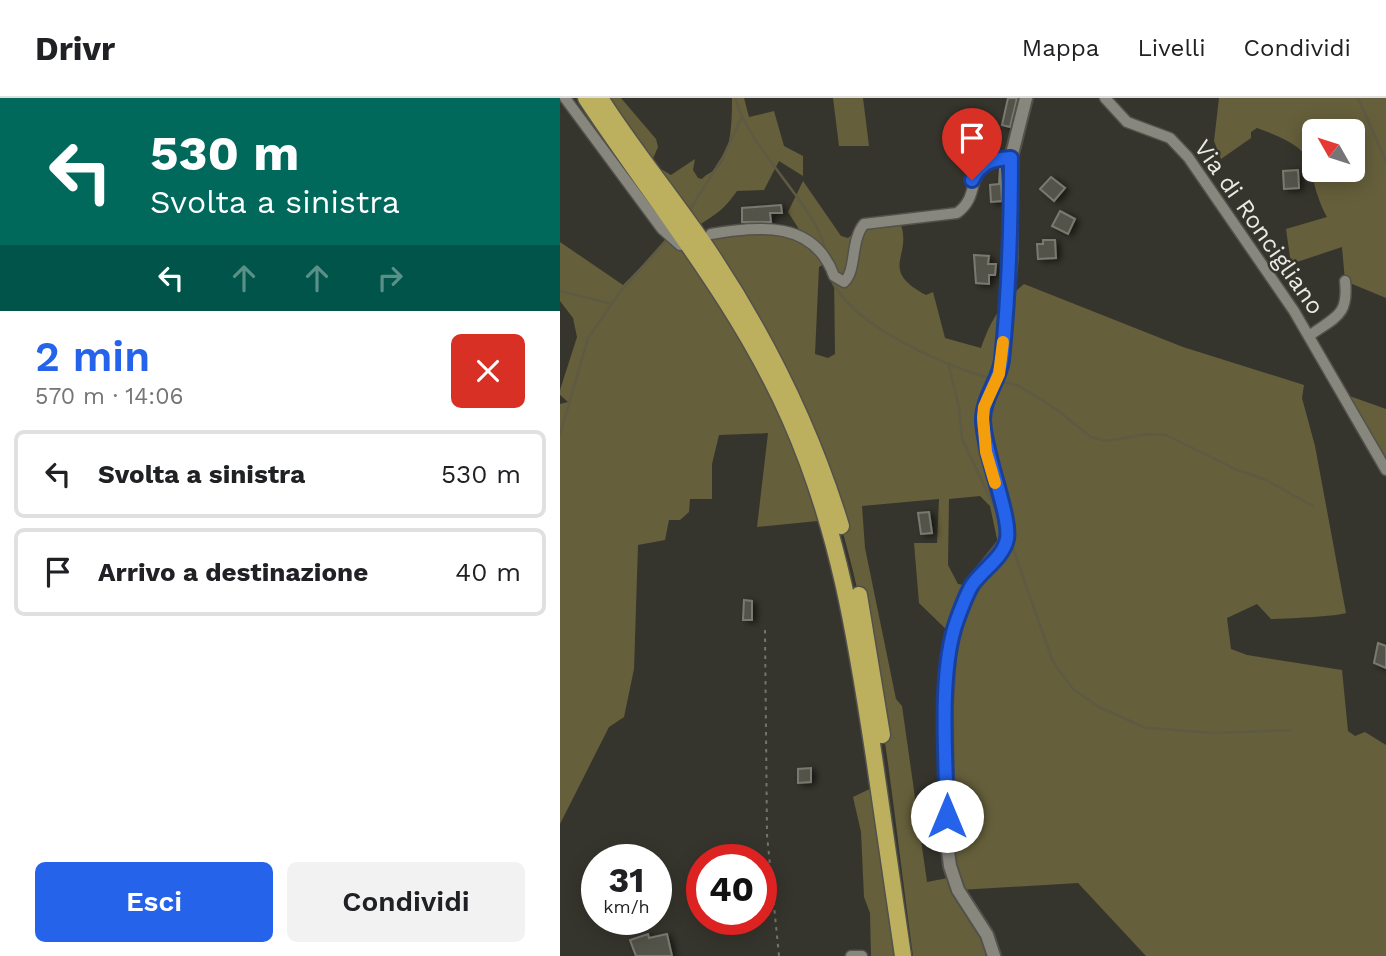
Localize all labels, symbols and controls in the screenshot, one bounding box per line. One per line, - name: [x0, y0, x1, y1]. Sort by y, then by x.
- text: Drivr: [35, 29, 115, 68]
- text: Mappa: [1022, 34, 1099, 62]
- text: Livelli: [1137, 34, 1206, 62]
- text: Condividi: [1244, 34, 1351, 62]
- pin: [942, 108, 1002, 180]
- icon: arrive: [953, 119, 991, 157]
- north arrow: [1302, 119, 1365, 182]
- map controls: [1302, 119, 1365, 182]
- text: 530 m: [150, 124, 299, 182]
- icon: left: [35, 126, 126, 217]
- street label: Via di Roncigliano: [1188, 134, 1330, 320]
- text: Svolta a sinistra: [150, 183, 400, 221]
- icon: left: [152, 259, 190, 297]
- icon: ahead: [225, 259, 263, 297]
- icon: ahead: [298, 259, 336, 297]
- icon: right: [371, 259, 409, 297]
- text: 2 min: [35, 332, 150, 381]
- button: close: [451, 334, 525, 408]
- text: 570 m · 14:06: [35, 383, 183, 410]
- icon: left: [39, 455, 77, 493]
- text: Svolta a sinistra: [98, 459, 305, 489]
- text: 530 m: [441, 459, 521, 489]
- icon: arrive: [39, 553, 77, 591]
- text: Arrivo a destinazione: [98, 557, 368, 587]
- text: 40 m: [455, 557, 521, 587]
- position arrow: [910, 779, 984, 853]
- speed limit sign: 40: [686, 844, 777, 935]
- text: 31: [609, 859, 644, 901]
- button: Esci: [35, 862, 273, 942]
- button: Condividi: [287, 862, 525, 942]
- text: km/h: [603, 896, 650, 917]

